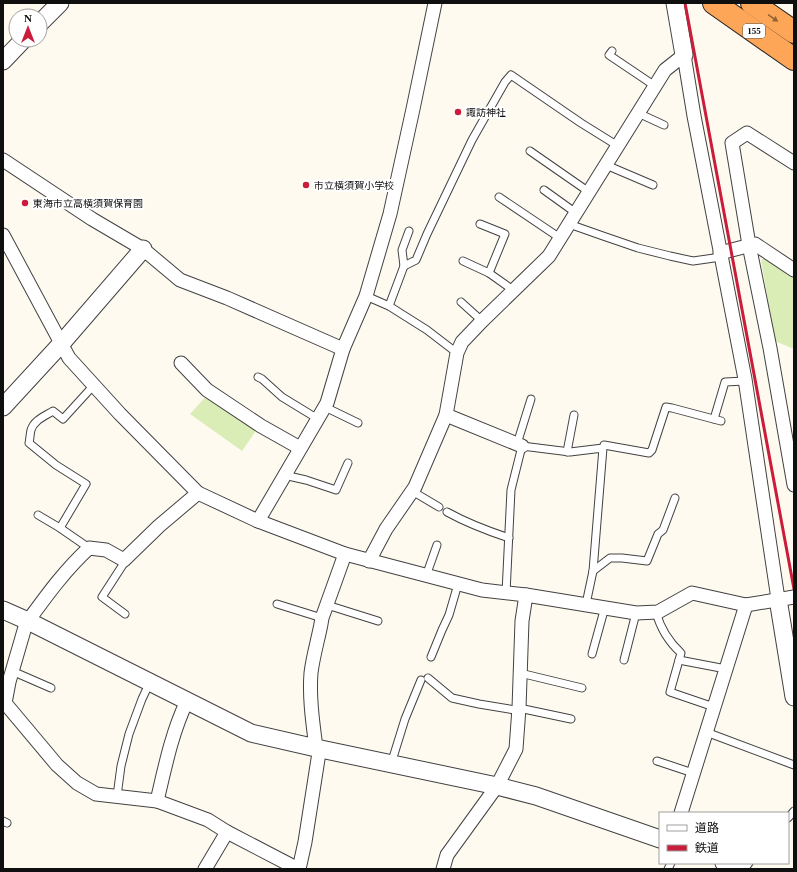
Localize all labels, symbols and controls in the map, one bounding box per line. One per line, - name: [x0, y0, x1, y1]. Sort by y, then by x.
- north arrow: [8, 8, 48, 48]
- text: N: [24, 12, 32, 24]
- one-way arrow: [768, 14, 778, 22]
- road number: 155: [743, 24, 765, 38]
- marker: 諏訪神社: [453, 107, 463, 117]
- place label: 諏訪神社: [466, 107, 506, 118]
- marker: 市立横須賀小学校: [301, 180, 311, 190]
- place label: 市立横須賀小学校: [314, 180, 394, 191]
- marker: 東海市立高横須賀保育園: [20, 198, 30, 208]
- place label: 東海市立高横須賀保育園: [33, 198, 143, 209]
- legend: [659, 812, 789, 864]
- text: 道路: [695, 821, 719, 835]
- text: 鉄道: [695, 841, 719, 855]

